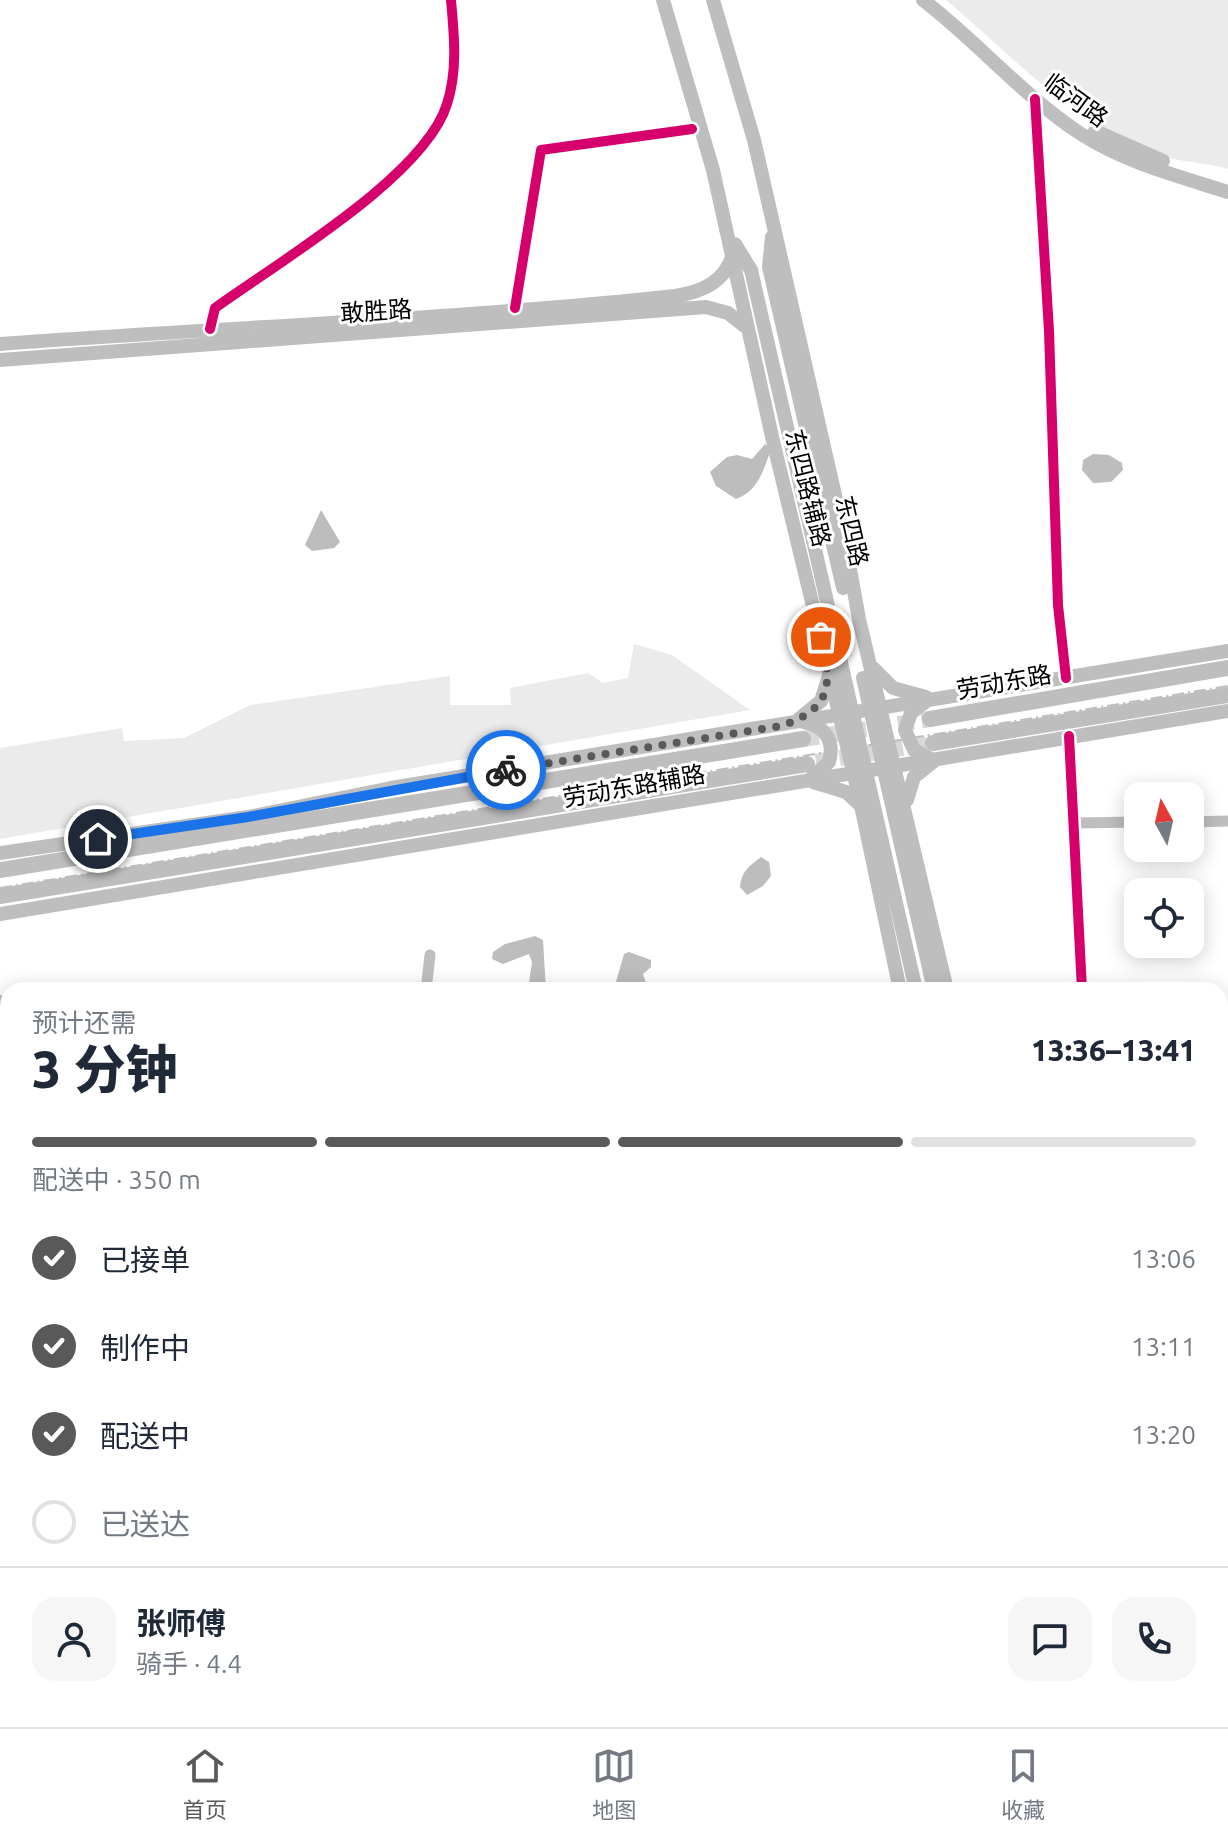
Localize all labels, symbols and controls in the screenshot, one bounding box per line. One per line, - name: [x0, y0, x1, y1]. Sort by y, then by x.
- street label: 临河路: [1039, 68, 1113, 132]
- street label: 敢胜路: [339, 295, 413, 327]
- street label: 东四路辅路: [780, 427, 836, 549]
- street label: 东四路: [831, 493, 873, 569]
- pin: [787, 603, 855, 671]
- icon: bag: [799, 615, 843, 659]
- street label: 劳动东路: [954, 660, 1054, 704]
- courier: [466, 730, 546, 810]
- icon: bike: [484, 748, 528, 792]
- street label: 劳动东路辅路: [561, 760, 707, 812]
- north arrow: [1124, 782, 1204, 862]
- map controls: [1124, 782, 1204, 958]
- pin: [64, 805, 132, 873]
- icon: home: [76, 817, 120, 861]
- button: locate: [1124, 878, 1204, 958]
- text: 预计还需: [32, 1008, 136, 1037]
- text: 13:36–13:41: [1031, 1033, 1196, 1067]
- text: 3 分钟: [32, 1040, 178, 1098]
- text: 配送中 · 350 m: [32, 1165, 201, 1194]
- icon: check: [32, 1236, 76, 1280]
- text: 已接单: [100, 1243, 190, 1277]
- text: 13:06: [1131, 1244, 1196, 1273]
- icon: check: [32, 1324, 76, 1368]
- text: 制作中: [100, 1331, 190, 1365]
- text: 13:11: [1131, 1332, 1196, 1361]
- icon: check: [32, 1412, 76, 1456]
- text: 配送中: [100, 1419, 190, 1453]
- text: 13:20: [1131, 1420, 1196, 1449]
- text: 已送达: [100, 1507, 190, 1541]
- button: person: [32, 1597, 116, 1681]
- button: chat: [1008, 1597, 1092, 1681]
- button: phone: [1112, 1597, 1196, 1681]
- text: 张师傅: [136, 1606, 226, 1640]
- text: 骑手 · 4.4: [136, 1649, 242, 1678]
- tab: 首页: [183, 1744, 227, 1824]
- tab: 地图: [592, 1744, 636, 1824]
- tab: 收藏: [1001, 1744, 1045, 1824]

